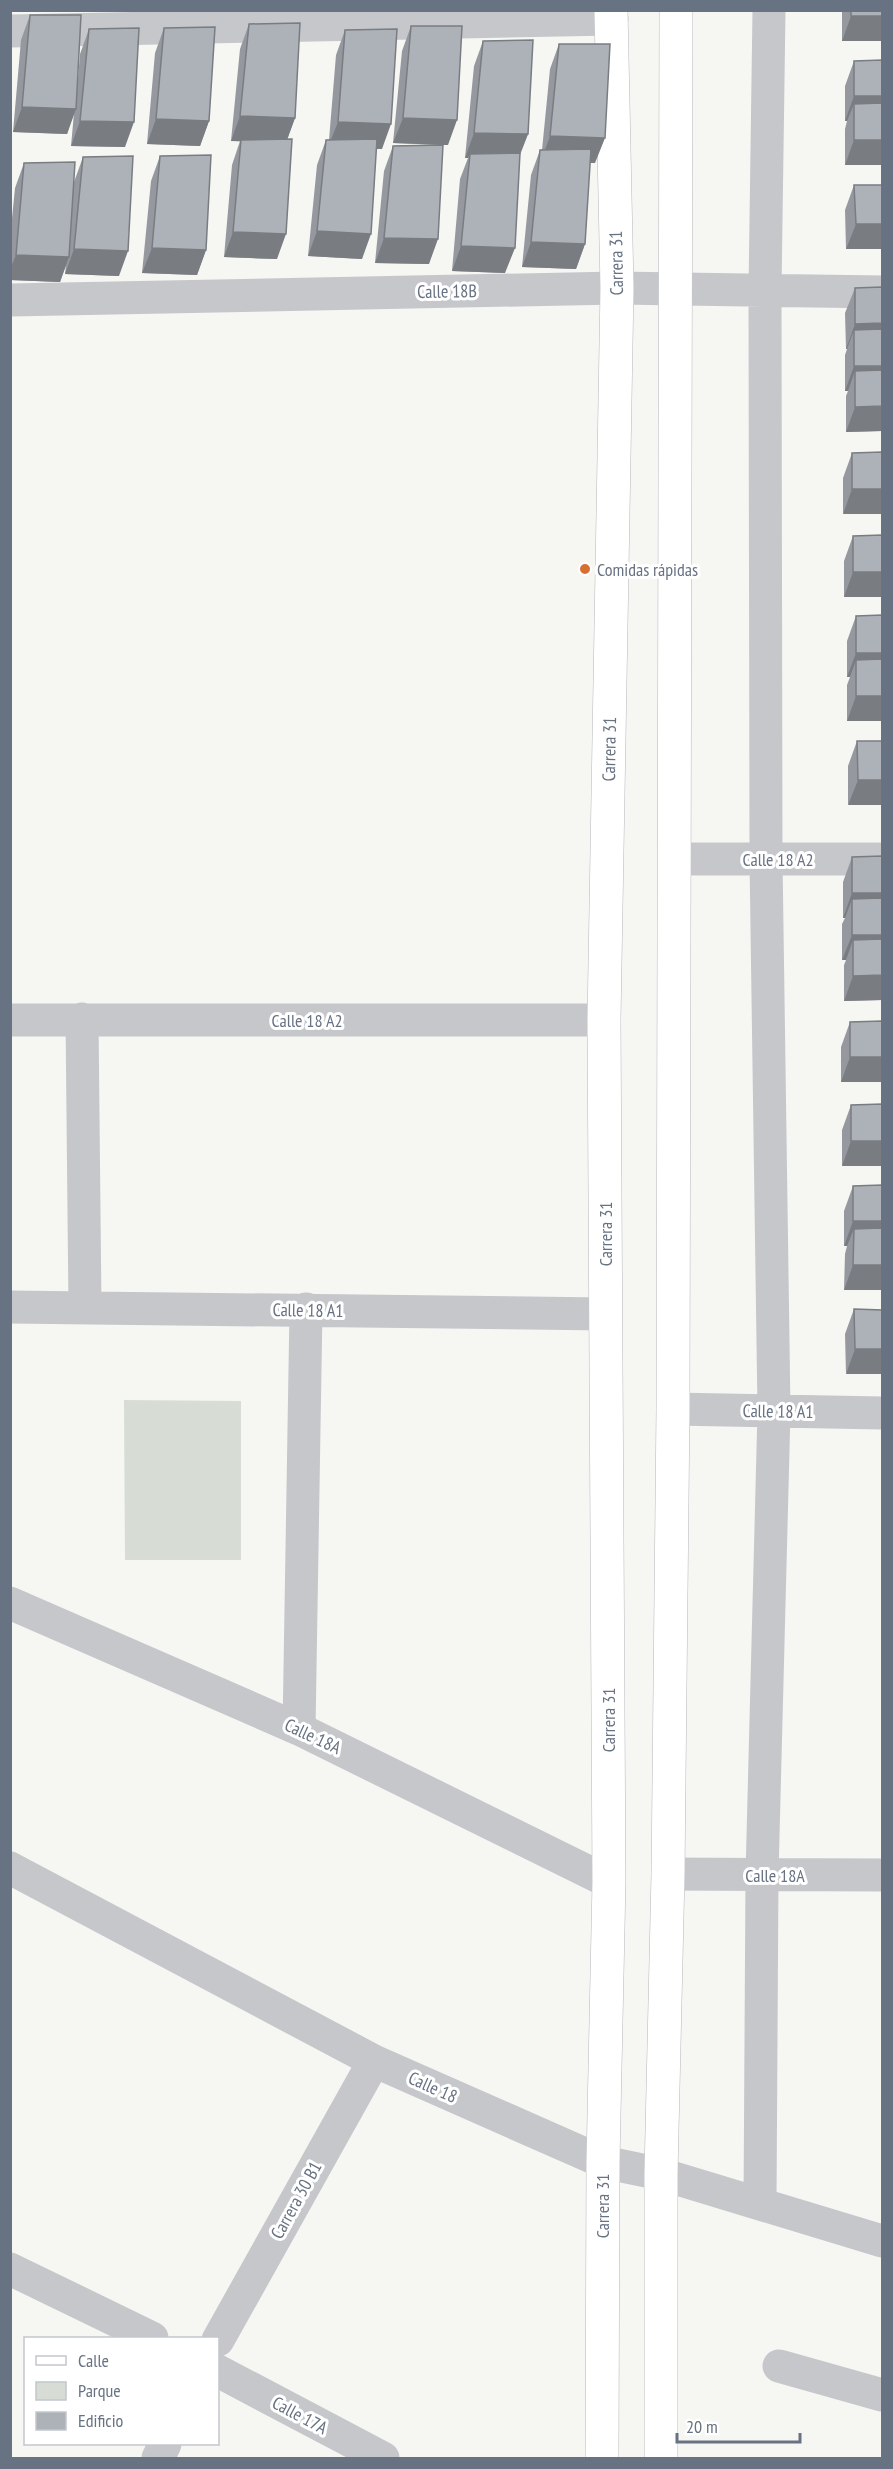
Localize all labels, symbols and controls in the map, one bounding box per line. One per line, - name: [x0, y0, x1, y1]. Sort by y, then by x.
- street label: Carrera 31: [604, 230, 628, 296]
- street label: Calle 18B: [417, 279, 477, 303]
- place label: Comidas rápidas: [597, 558, 698, 581]
- marker: Comidas rápidas: [578, 562, 592, 576]
- street label: Carrera 31: [597, 716, 621, 782]
- street label: Calle 18 A2: [743, 848, 814, 871]
- street label: Calle 18 A2: [272, 1009, 343, 1032]
- street label: Carrera 31: [594, 1202, 617, 1266]
- street label: Calle 18 A1: [272, 1298, 344, 1322]
- street label: Calle 18 A1: [742, 1399, 814, 1423]
- street label: Carrera 31: [597, 1688, 620, 1752]
- street label: Calle 18A: [281, 1713, 345, 1759]
- street label: Calle 18A: [745, 1864, 805, 1887]
- street label: Calle 18: [405, 2066, 461, 2108]
- street label: Carrera 30 B1: [265, 2157, 327, 2243]
- street label: Carrera 31: [591, 2174, 614, 2238]
- legend: [24, 2337, 219, 2445]
- text: Calle: [78, 2349, 109, 2372]
- text: Parque: [78, 2379, 121, 2402]
- street label: Calle 17A: [268, 2391, 332, 2439]
- scale bar: [677, 2406, 800, 2444]
- text: Edificio: [78, 2409, 124, 2432]
- text: 20 m: [686, 2415, 718, 2438]

